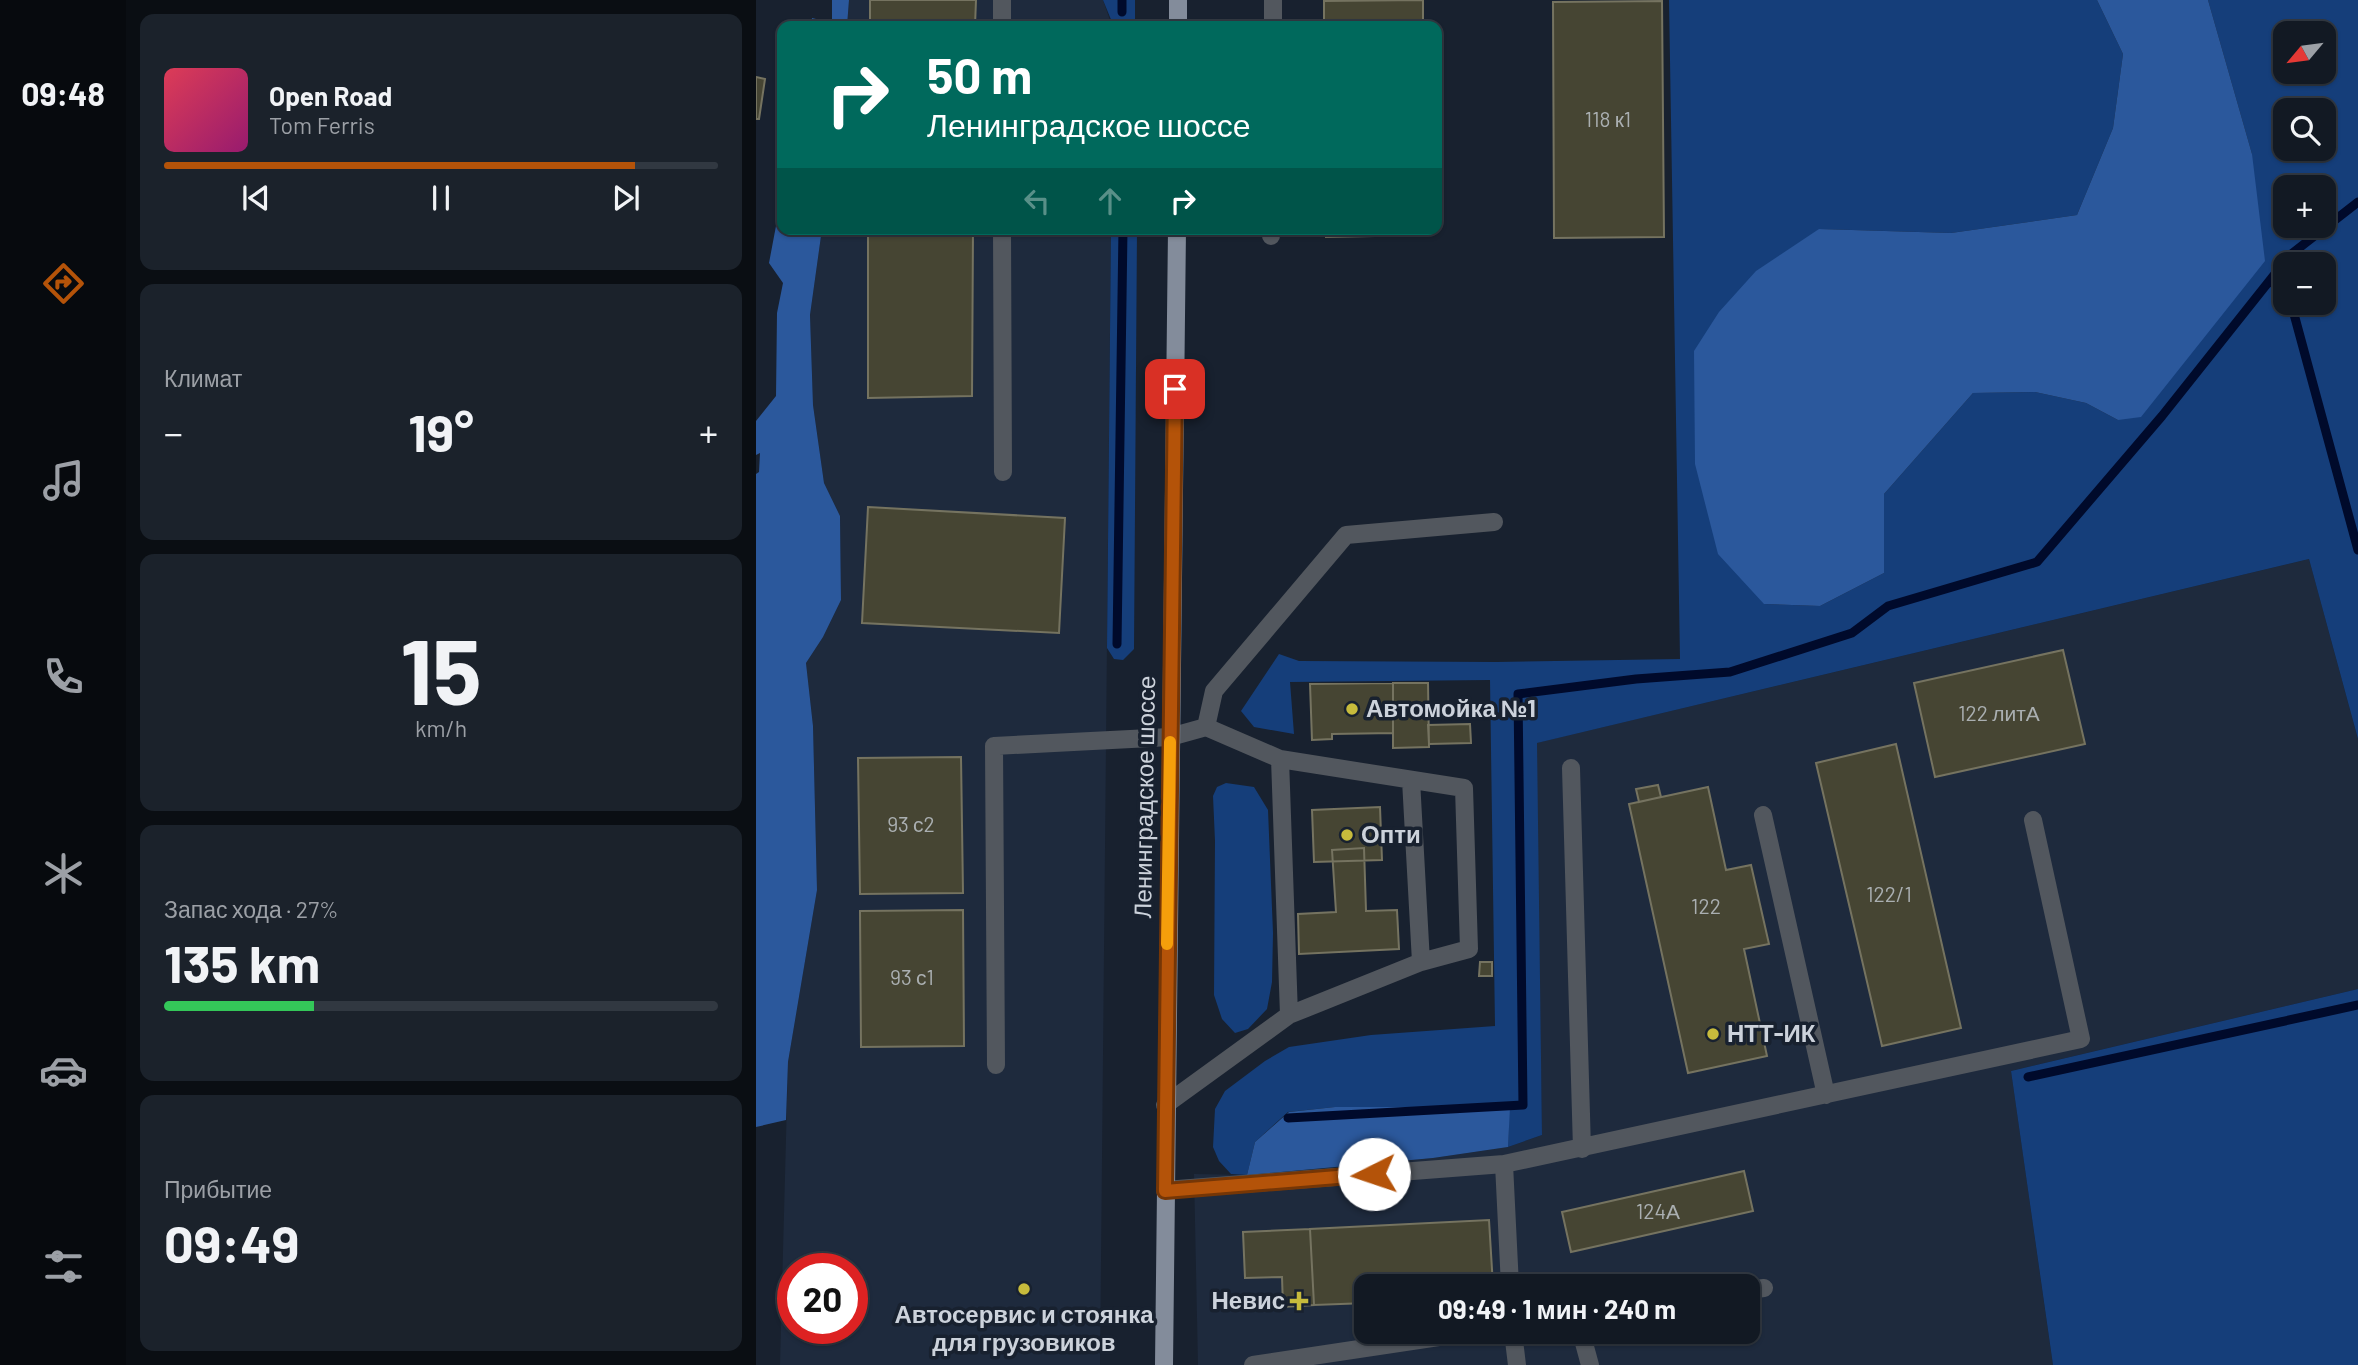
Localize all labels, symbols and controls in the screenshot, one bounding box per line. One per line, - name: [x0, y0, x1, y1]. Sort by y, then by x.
- north arrow: [2273, 21, 2336, 84]
- map controls: [2273, 21, 2336, 315]
- text: 50 m: [927, 45, 1032, 104]
- icon: right: [812, 49, 903, 140]
- text: 09:48: [21, 74, 105, 112]
- text: Open Road: [269, 80, 392, 111]
- button: search: [2273, 98, 2336, 161]
- text: Ленинградское шоссе: [927, 105, 1251, 143]
- house number: 118 к1: [1585, 106, 1631, 131]
- text: Tom Ferris: [269, 111, 375, 139]
- button: +: [2273, 175, 2336, 238]
- icon: previous: [237, 179, 275, 217]
- icon: pause: [422, 179, 460, 217]
- icon: next: [607, 179, 645, 217]
- icon: left: [1018, 182, 1056, 220]
- icon: ahead: [1091, 182, 1129, 220]
- icon: right: [1164, 182, 1202, 220]
- button: −: [2273, 252, 2336, 315]
- icon: directions: [39, 259, 88, 308]
- pin: [1145, 359, 1205, 419]
- text: Климат: [164, 364, 242, 392]
- icon: arrive: [1156, 370, 1194, 408]
- text: 19°: [408, 400, 474, 462]
- text: −: [164, 409, 183, 455]
- text: +: [699, 409, 718, 455]
- icon: music: [39, 456, 88, 505]
- text: 15: [400, 614, 482, 723]
- icon: phone: [39, 652, 88, 701]
- street label: Ленинградское шоссе: [1127, 675, 1160, 919]
- place label: Автомойка №1: [1366, 693, 1536, 722]
- house number: 122 литА: [1958, 700, 2040, 725]
- marker: Автомойка №1: [1344, 701, 1360, 717]
- text: km/h: [415, 714, 467, 742]
- house number: 93 с2: [887, 811, 935, 836]
- place label: Опти: [1361, 819, 1421, 848]
- marker: Опти: [1339, 827, 1355, 843]
- icon: climate: [39, 849, 88, 898]
- house number: 122/1: [1866, 881, 1912, 906]
- house number: 122: [1691, 893, 1721, 918]
- text: Запас хода · 27%: [164, 895, 339, 923]
- text: 135 km: [164, 931, 320, 993]
- house number: 93 с1: [890, 964, 934, 989]
- place label: НТТ-ИК: [1727, 1018, 1816, 1047]
- marker: НТТ-ИК: [1705, 1026, 1721, 1042]
- icon: car: [39, 1046, 88, 1095]
- position arrow: [1337, 1137, 1411, 1211]
- text: Прибытие: [164, 1175, 272, 1203]
- house number: 124А: [1636, 1198, 1680, 1223]
- text: 09:49: [164, 1211, 299, 1273]
- icon: filters: [39, 1242, 88, 1291]
- speed limit sign: 20: [777, 1253, 868, 1344]
- marker: Автосервис и стоянка для грузовиков: [1016, 1281, 1032, 1297]
- place label: Невис: [1211, 1285, 1285, 1314]
- marker: Невис: [1291, 1293, 1307, 1309]
- text: 09:49 · 1 мин · 240 m: [1438, 1293, 1676, 1324]
- place label: Автосервис и стоянка для грузовиков: [894, 1299, 1154, 1356]

